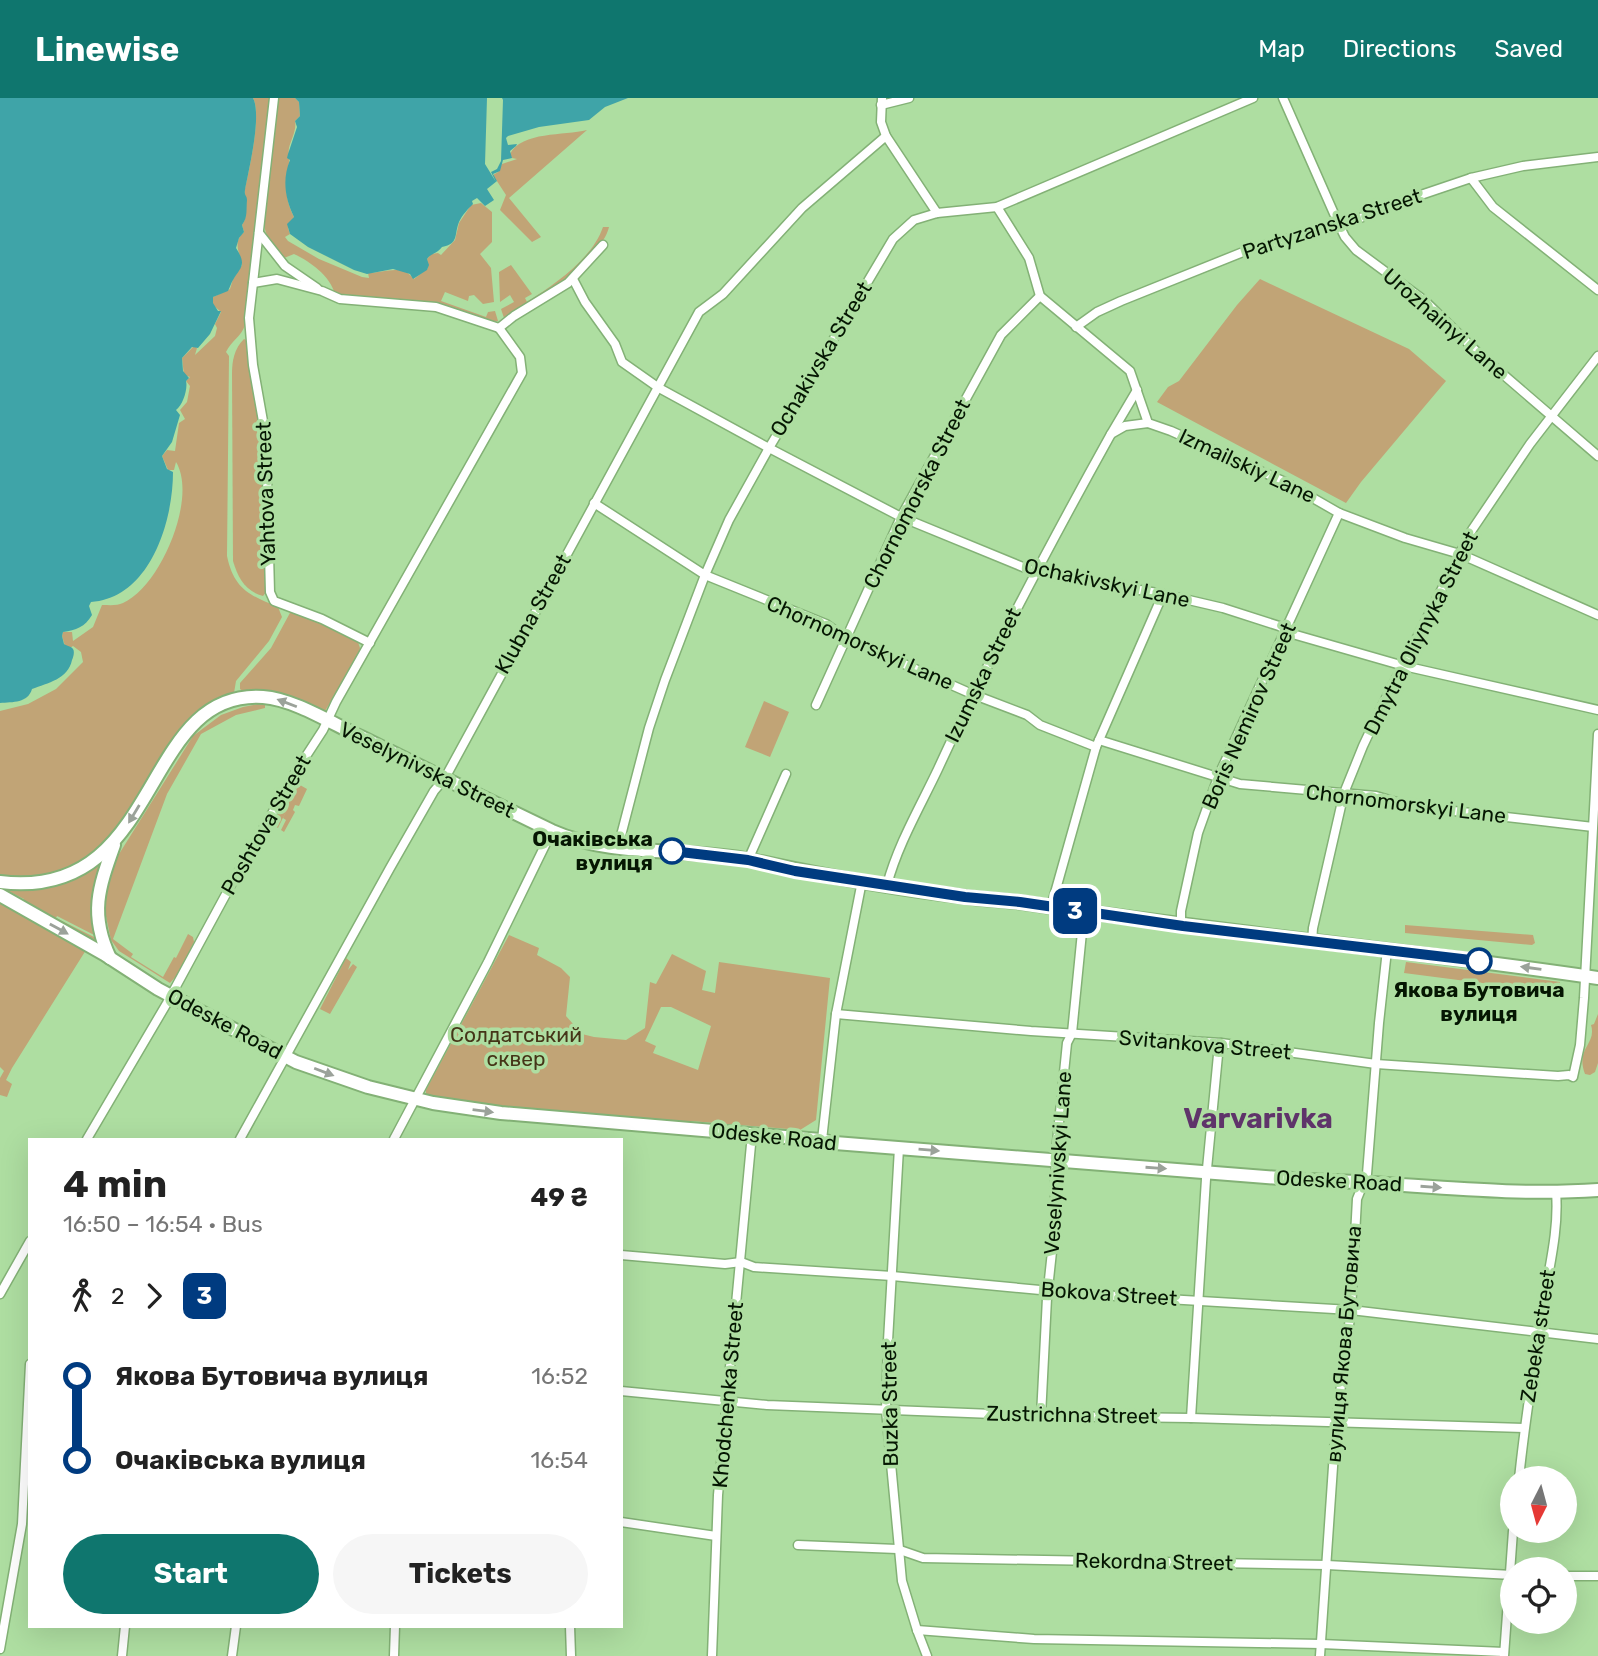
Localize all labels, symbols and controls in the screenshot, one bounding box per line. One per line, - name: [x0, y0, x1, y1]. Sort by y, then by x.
- text: Linewise: [35, 30, 179, 69]
- text: Map: [1258, 35, 1305, 63]
- text: Directions: [1343, 35, 1456, 63]
- text: Saved: [1494, 35, 1563, 63]
- street label: Partyzanska Street: [1239, 183, 1424, 264]
- street label: Urozhainyi Lane: [1378, 263, 1513, 384]
- street label: Ochakivska Street: [764, 277, 877, 441]
- street label: Chornomorska Street: [858, 395, 975, 593]
- street label: Yahtova Street: [250, 421, 281, 567]
- street label: Izmailskiy Lane: [1175, 423, 1319, 508]
- street label: Dmytra Oliynyka Street: [1358, 527, 1483, 739]
- street label: Klubna Street: [489, 550, 576, 678]
- street label: Ochakivskyi Lane: [1022, 553, 1192, 612]
- street label: Chornomorskyi Lane: [763, 590, 957, 695]
- street label: Izumska Street: [939, 603, 1026, 746]
- street label: Boris Nemirov Street: [1196, 619, 1301, 813]
- one-way arrow: [277, 698, 298, 709]
- street label: Veselynivska Street: [336, 716, 519, 823]
- street label: Poshtova Street: [215, 750, 316, 899]
- street label: Chornomorskyi Lane: [1305, 779, 1508, 828]
- one-way arrow: [128, 804, 140, 823]
- place label: Очаківська вулиця: [532, 826, 653, 875]
- marker: Очаківська вулиця: [659, 838, 685, 864]
- line badge: 3: [1052, 888, 1098, 934]
- text: 3: [1067, 897, 1083, 925]
- one-way arrow: [50, 923, 69, 935]
- marker: Якова Бутовича вулиця: [1466, 948, 1492, 974]
- one-way arrow: [1519, 962, 1541, 973]
- place label: Якова Бутовича вулиця: [1393, 977, 1565, 1026]
- street label: Odeske Road: [164, 983, 287, 1064]
- park label: Солдатський сквер: [450, 1022, 582, 1071]
- street label: Svitankova Street: [1118, 1025, 1292, 1064]
- one-way arrow: [313, 1066, 334, 1077]
- street label: Veselynivskyi Lane: [1039, 1070, 1076, 1256]
- district label: Varvarivka: [1183, 1102, 1333, 1135]
- one-way arrow: [472, 1105, 494, 1116]
- street label: Odeske Road: [710, 1117, 838, 1156]
- one-way arrow: [918, 1145, 940, 1156]
- text: 4 min: [63, 1161, 167, 1207]
- one-way arrow: [1145, 1163, 1167, 1174]
- street label: Odeske Road: [1275, 1165, 1403, 1196]
- text: 49 ₴: [531, 1182, 588, 1213]
- one-way arrow: [1421, 1182, 1443, 1193]
- text: 16:50 – 16:54 · Bus: [63, 1210, 263, 1238]
- street label: вулиця Якова Бутовича: [1321, 1224, 1366, 1464]
- street label: Zebeka street: [1515, 1268, 1560, 1404]
- street label: Bokova Street: [1040, 1276, 1178, 1311]
- icon: walk: [63, 1277, 101, 1315]
- icon: forward: [135, 1277, 173, 1315]
- text: 2: [111, 1282, 125, 1310]
- text: 3: [197, 1282, 212, 1310]
- street label: Khodchenka Street: [707, 1301, 748, 1489]
- street label: Buzka Street: [876, 1341, 903, 1467]
- text: Якова Бутовича вулиця: [115, 1361, 428, 1392]
- text: 16:52: [531, 1362, 588, 1390]
- street label: Zustrichna Street: [986, 1401, 1158, 1428]
- text: Очаківська вулиця: [115, 1445, 366, 1476]
- text: 16:54: [530, 1446, 588, 1474]
- north arrow: [1500, 1466, 1577, 1544]
- map controls: [1500, 1466, 1577, 1634]
- button: Start: [63, 1534, 319, 1614]
- button: Tickets: [333, 1534, 588, 1614]
- street label: Rekordna Street: [1075, 1548, 1233, 1575]
- button: locate: [1500, 1557, 1577, 1634]

